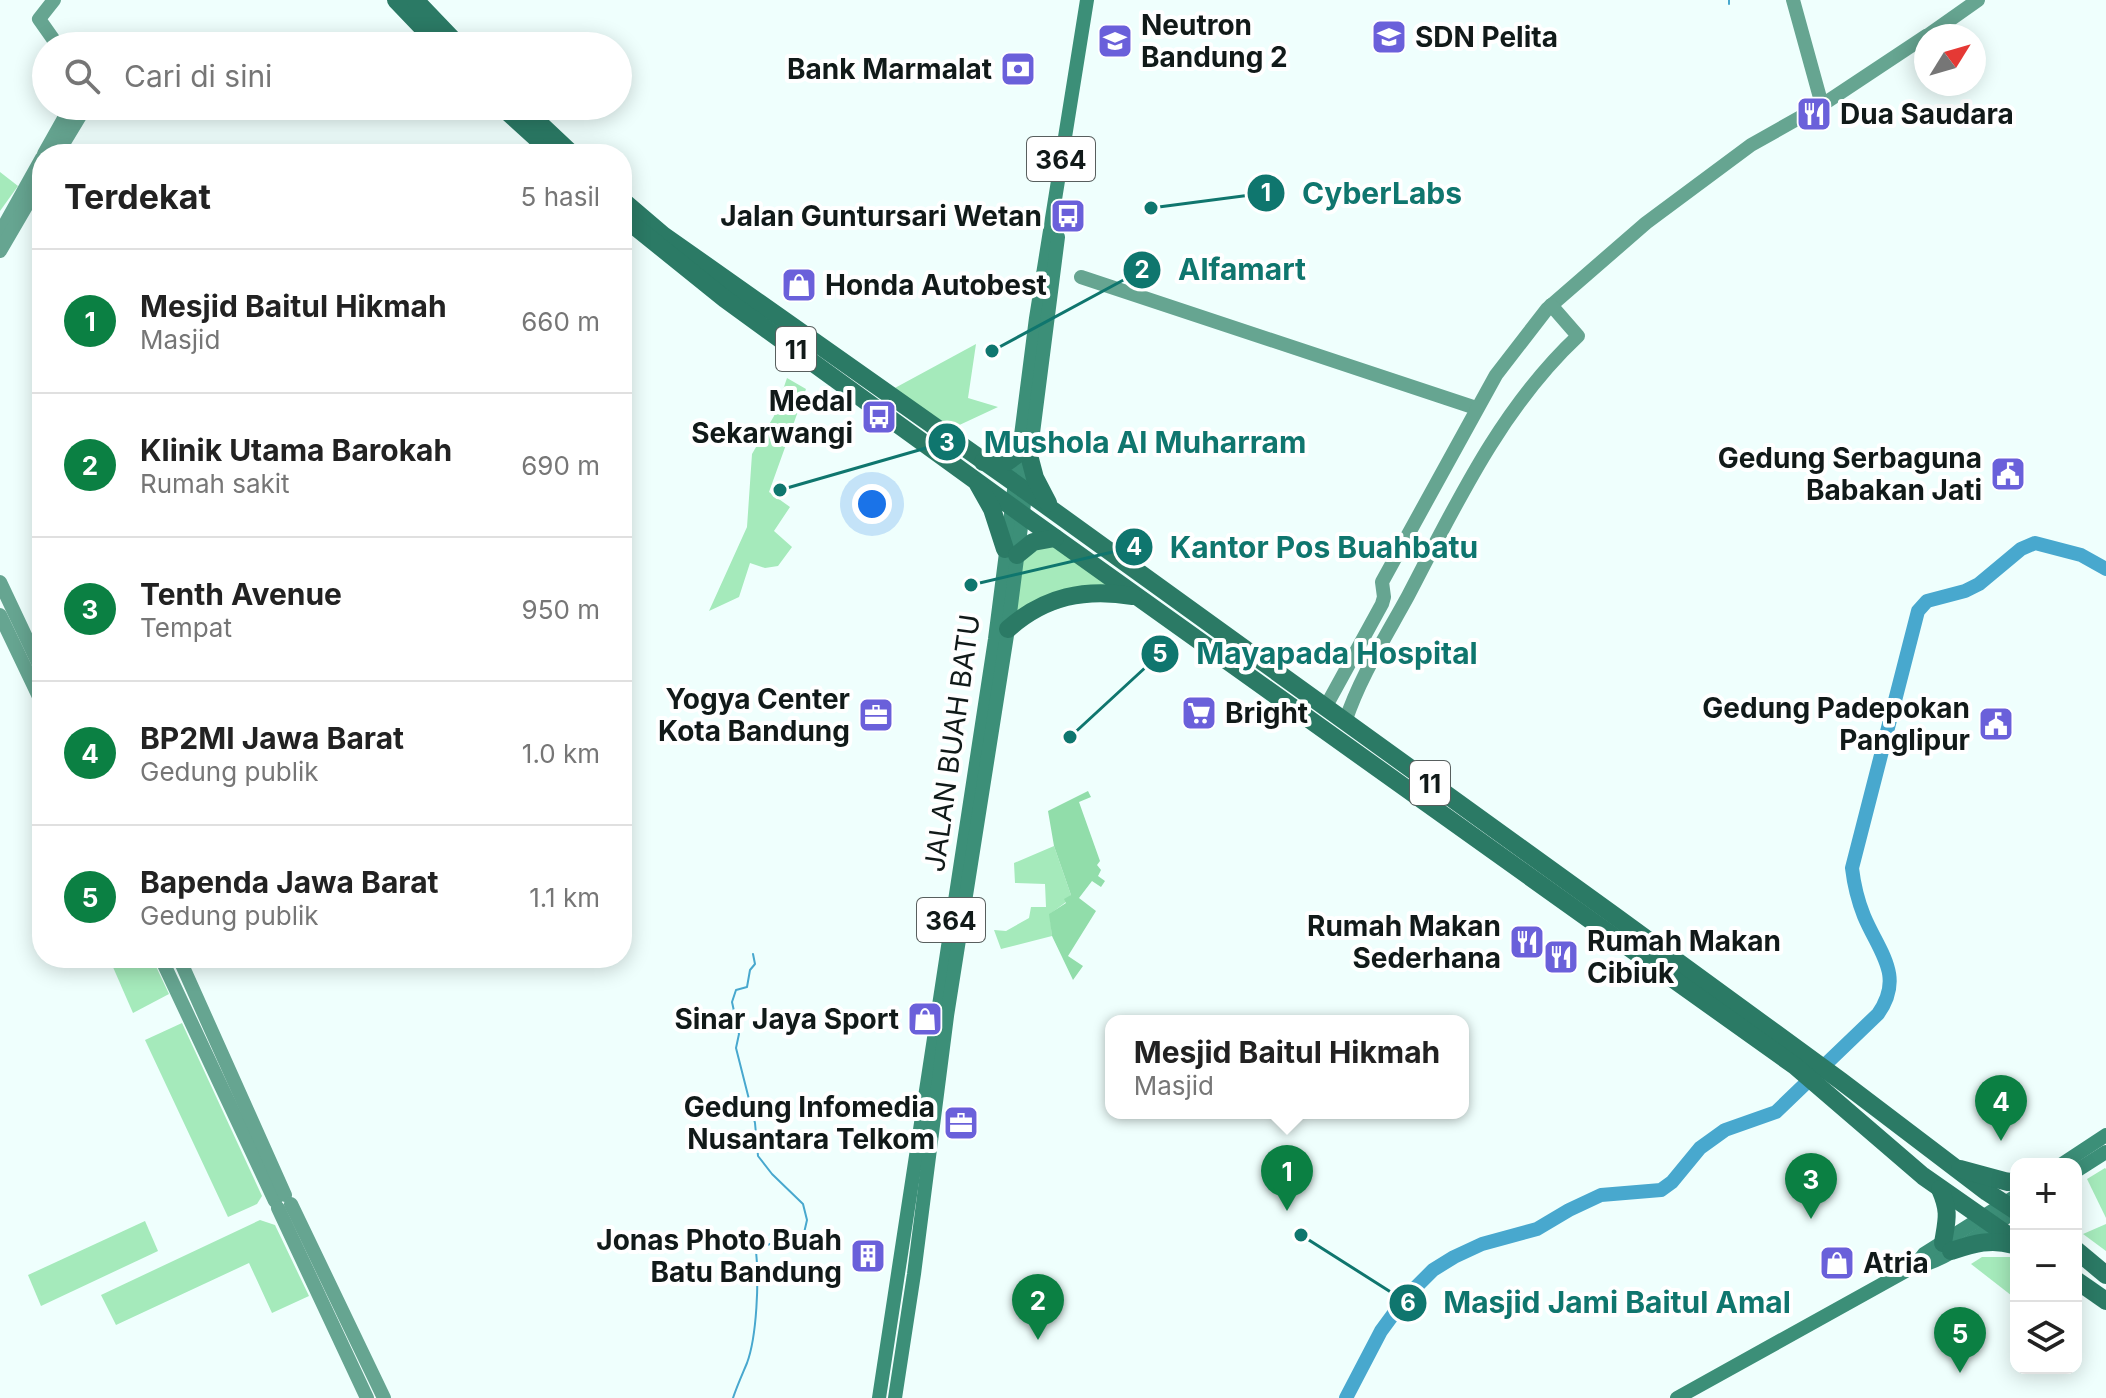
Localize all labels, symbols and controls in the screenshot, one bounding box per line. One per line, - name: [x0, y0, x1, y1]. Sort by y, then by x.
- place label: Neutron Bandung 2: [1141, 8, 1288, 74]
- school or university icon: SDN Pelita: [1370, 18, 1408, 56]
- place label: SDN Pelita: [1415, 20, 1558, 54]
- school or university icon: Neutron Bandung 2: [1096, 22, 1134, 60]
- north arrow: [1914, 24, 1986, 96]
- search box: [32, 32, 632, 120]
- bank icon: Bank Marmalat: [999, 50, 1037, 88]
- place label: Bank Marmalat: [787, 52, 992, 86]
- icon: search: [60, 54, 104, 98]
- text: Cari di sini: [124, 58, 272, 94]
- restaurant icon: Dua Saudara: [1795, 95, 1833, 133]
- place label: Dua Saudara: [1840, 97, 2014, 131]
- road number: 364: [1027, 137, 1095, 181]
- callout: CyberLabs: [1246, 166, 1478, 220]
- text: CyberLabs: [1302, 175, 1462, 211]
- text: Terdekat: [64, 176, 211, 217]
- text: 1: [1261, 178, 1271, 207]
- text: 5 hasil: [521, 181, 600, 212]
- bus stop icon: Jalan Guntursari Wetan: [1049, 197, 1087, 235]
- place label: Jalan Guntursari Wetan: [720, 199, 1042, 233]
- callout: Alfamart: [1122, 243, 1321, 297]
- text: Alfamart: [1178, 251, 1306, 287]
- text: 2: [1134, 255, 1150, 284]
- shop icon: Honda Autobest: [780, 266, 818, 304]
- place label: Honda Autobest: [825, 268, 1047, 302]
- text: Mesjid Baitul Hikmah: [140, 288, 447, 324]
- text: 1: [84, 306, 96, 337]
- text: 660 m: [521, 306, 600, 337]
- text: Masjid: [140, 324, 220, 355]
- road number: 11: [776, 327, 816, 371]
- place label: Medal Sekarwangi: [691, 384, 853, 450]
- bus stop icon: Medal Sekarwangi: [860, 398, 898, 436]
- callout: Mushola Al Muharram: [927, 415, 1322, 469]
- text: Mushola Al Muharram: [984, 424, 1306, 460]
- text: 3: [939, 428, 955, 457]
- text: Klinik Utama Barokah: [140, 432, 452, 468]
- place label: Gedung Serbaguna Babakan Jati: [1718, 441, 1982, 507]
- text: 2: [82, 450, 98, 481]
- text: 690 m: [521, 450, 600, 481]
- public building icon: Gedung Serbaguna Babakan Jati: [1989, 455, 2027, 493]
- text: Rumah sakit: [140, 468, 290, 499]
- your location: [852, 484, 892, 524]
- callout: Kantor Pos Buahbatu: [1114, 520, 1494, 574]
- text: Kantor Pos Buahbatu: [1170, 529, 1478, 565]
- text: 4: [1126, 532, 1142, 561]
- text: Tenth Avenue: [140, 576, 342, 612]
- text: 3: [82, 594, 98, 625]
- text: 950 m: [522, 594, 600, 625]
- text: Tempat: [140, 612, 232, 643]
- street label: JALAN BUAH BATU: [917, 612, 987, 874]
- callout: Mayapada Hospital: [1140, 627, 1493, 681]
- text: Mayapada Hospital: [1196, 635, 1478, 671]
- text: 5: [1152, 639, 1168, 668]
- place label: Yogya Center Kota Bandung: [658, 682, 850, 748]
- place label: Gedung Padepokan Panglipur: [1702, 691, 1970, 757]
- supermarket icon: Bright: [1180, 694, 1218, 732]
- office icon: Yogya Center Kota Bandung: [857, 696, 895, 734]
- place label: Bright: [1225, 696, 1308, 730]
- public building icon: Gedung Padepokan Panglipur: [1977, 705, 2015, 743]
- text: BP2MI Jawa Barat: [140, 720, 404, 756]
- text: 4: [81, 738, 99, 769]
- text: 1.0 km: [522, 738, 600, 769]
- text: Gedung publik: [140, 756, 319, 787]
- road number: 11: [1410, 761, 1450, 805]
- text: Bapenda Jawa Barat: [140, 864, 439, 900]
- text: 5: [82, 882, 98, 913]
- text: 1.1 km: [529, 882, 600, 913]
- road number: 364: [917, 898, 985, 942]
- text: Gedung publik: [140, 900, 319, 931]
- place label: Rumah Makan Sederhana: [1307, 909, 1501, 975]
- restaurant icon: Rumah Makan Sederhana: [1508, 923, 1546, 961]
- place label: Rumah Makan Cibiuk: [1587, 924, 1781, 990]
- restaurant icon: Rumah Makan Cibiuk: [1542, 938, 1580, 976]
- shop icon: Sinar Jaya Sport: [906, 1000, 944, 1038]
- place label: Sinar Jaya Sport: [674, 1002, 899, 1036]
- popup: [1105, 1015, 1469, 1119]
- text: Mesjid Baitul Hikmah: [1134, 1034, 1440, 1070]
- text: Masjid: [1134, 1070, 1214, 1101]
- pin: 4: [1975, 1075, 2027, 1141]
- place label: Gedung Infomedia Nusantara Telkom: [684, 1090, 935, 1156]
- office icon: Gedung Infomedia Nusantara Telkom: [942, 1104, 980, 1142]
- pin: 1: [1261, 1145, 1313, 1211]
- pin: 3: [1785, 1153, 1837, 1219]
- map controls: [2010, 1158, 2082, 1374]
- button: +: [2010, 1158, 2082, 1230]
- place label: Jonas Photo Buah Batu Bandung: [596, 1223, 842, 1289]
- button: −: [2010, 1230, 2082, 1302]
- building icon: Jonas Photo Buah Batu Bandung: [849, 1237, 887, 1275]
- shop icon: Atria: [1818, 1244, 1856, 1282]
- place label: Atria: [1863, 1246, 1929, 1280]
- pin: 2: [1012, 1274, 1064, 1340]
- callout: Masjid Jami Baitul Amal: [1388, 1276, 1807, 1330]
- text: Masjid Jami Baitul Amal: [1443, 1284, 1791, 1320]
- text: 6: [1400, 1288, 1416, 1317]
- button: layers: [2010, 1302, 2082, 1374]
- pin: 5: [1934, 1307, 1986, 1373]

